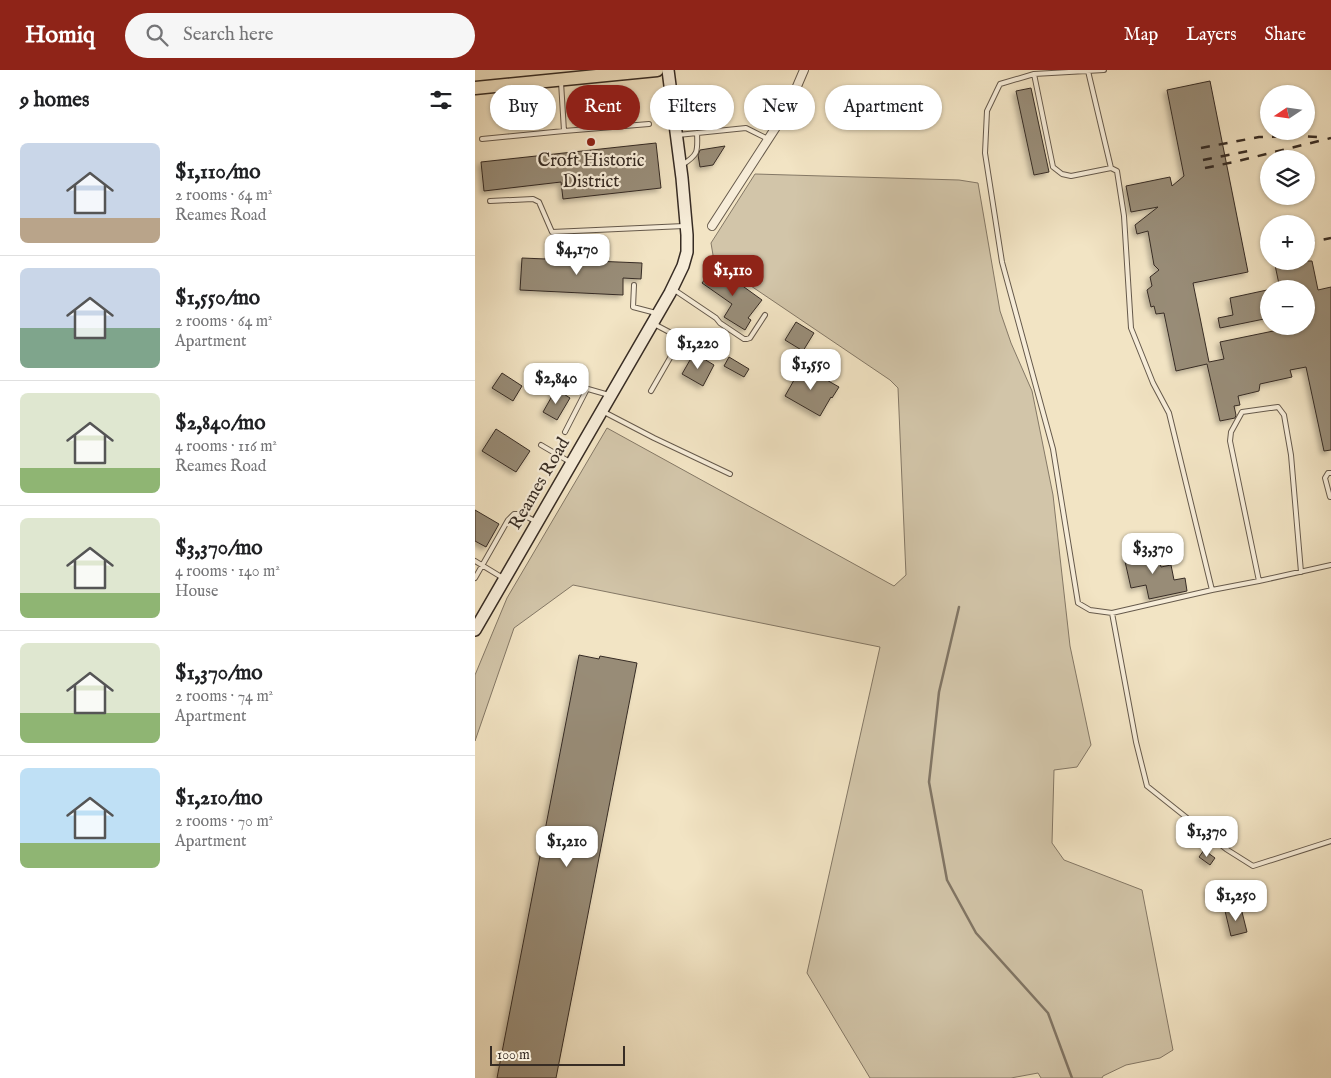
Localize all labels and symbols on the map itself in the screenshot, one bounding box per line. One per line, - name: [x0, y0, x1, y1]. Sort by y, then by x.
- north arrow: [1260, 85, 1315, 140]
- marker: Croft Historic District: [585, 136, 597, 148]
- place label: Croft Historic District: [537, 150, 645, 194]
- pin: $4,170: [536, 234, 618, 276]
- pin: $1,110: [692, 254, 774, 297]
- pin: $1,220: [657, 328, 739, 370]
- pin: $1,550: [770, 348, 852, 391]
- pin: $2,840: [515, 362, 597, 405]
- street label: Reames Road: [504, 433, 576, 534]
- pin: $3,370: [1112, 532, 1194, 575]
- pin: $1,370: [1166, 816, 1248, 858]
- pin: $1,210: [526, 826, 608, 868]
- pin: $1,250: [1195, 880, 1277, 922]
- scale bar: [490, 1043, 625, 1066]

